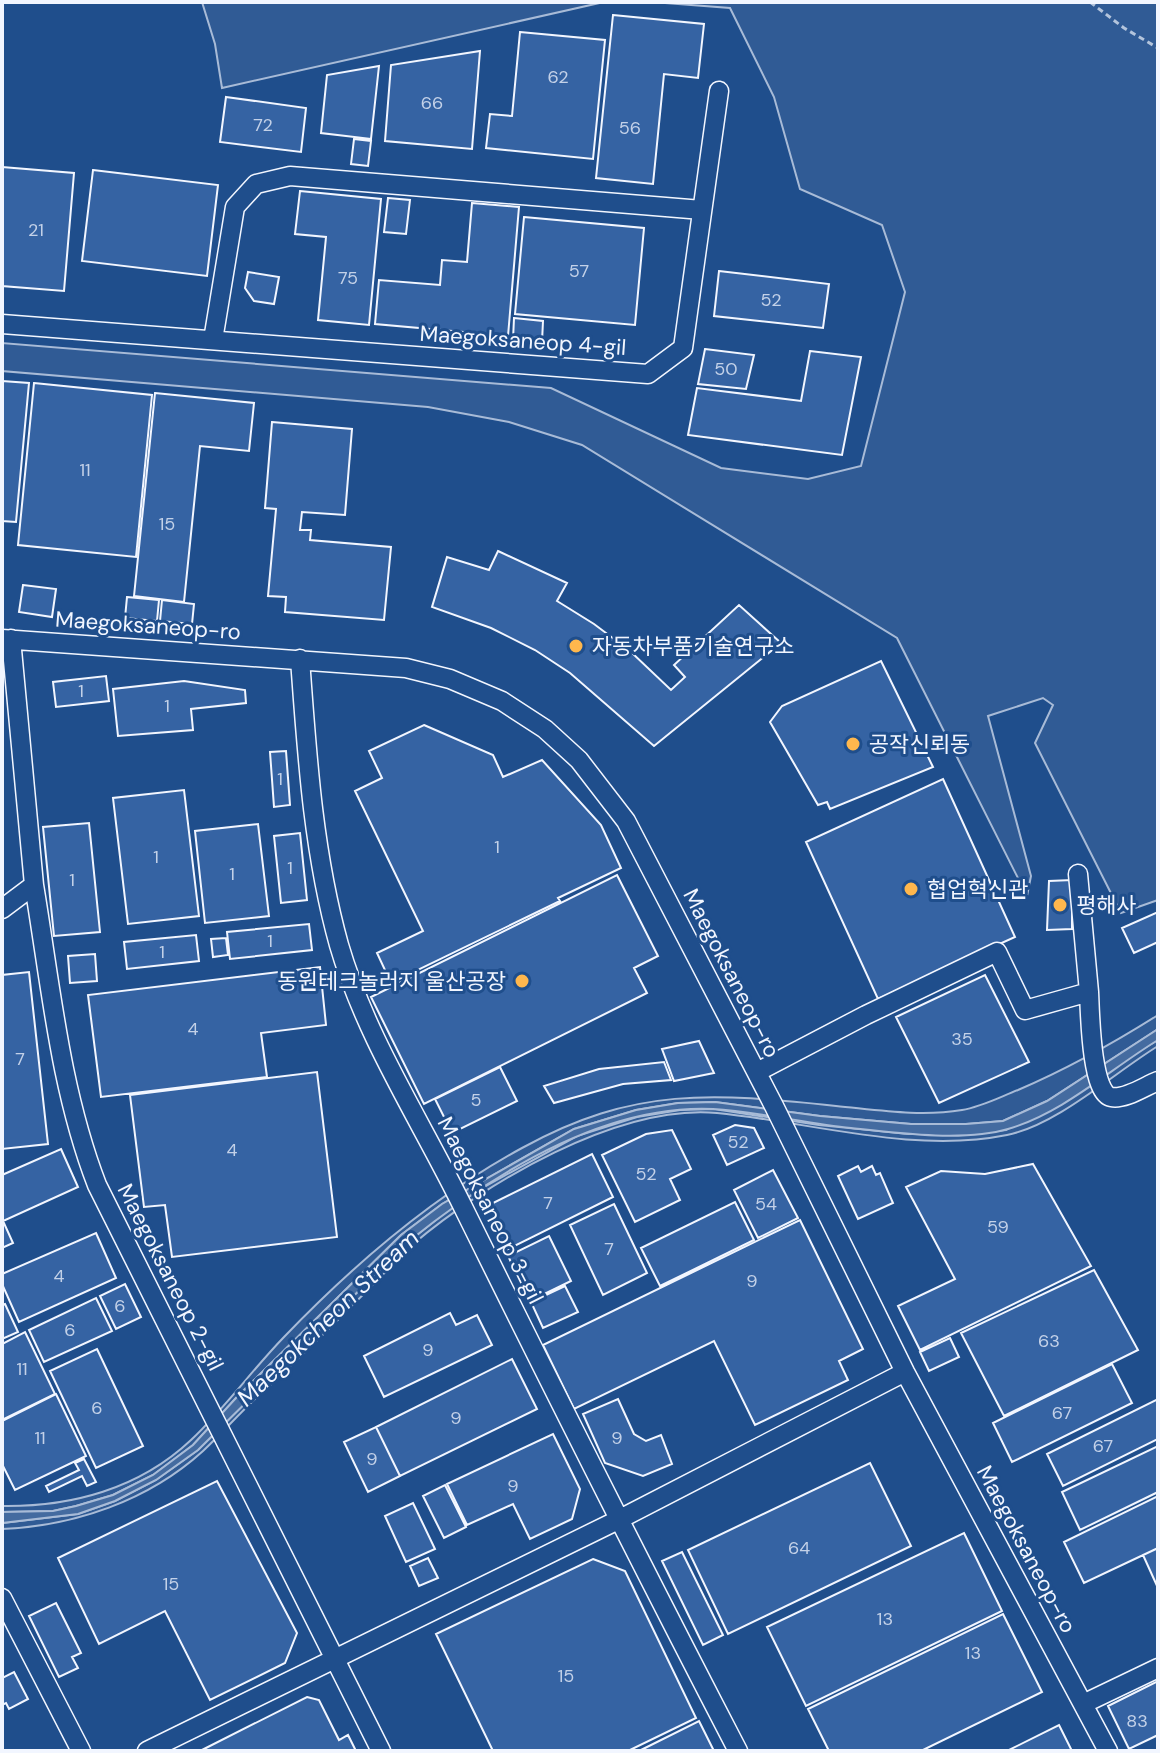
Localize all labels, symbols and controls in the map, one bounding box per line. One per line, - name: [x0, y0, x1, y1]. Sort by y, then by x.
- house number: 62: [547, 65, 569, 89]
- house number: 66: [421, 91, 443, 115]
- house number: 72: [253, 113, 273, 137]
- house number: 56: [619, 116, 641, 140]
- house number: 21: [28, 218, 44, 242]
- house number: 57: [569, 259, 589, 283]
- house number: 75: [338, 266, 358, 290]
- house number: 52: [760, 288, 782, 312]
- street label: Maegoksaneop 4-gil: [419, 319, 627, 362]
- house number: 50: [714, 357, 738, 381]
- house number: 11: [79, 458, 91, 482]
- house number: 15: [159, 512, 175, 536]
- street label: Maegoksaneop-ro: [54, 605, 242, 646]
- place label: 자동차부품기술연구소: [592, 632, 794, 661]
- marker: 자동차부품기술연구소: [567, 637, 585, 655]
- house number: 1: [78, 679, 84, 703]
- house number: 1: [164, 694, 170, 718]
- place label: 공작신뢰동: [869, 730, 970, 759]
- marker: 공작신뢰동: [844, 735, 862, 753]
- house number: 1: [277, 767, 283, 791]
- house number: 1: [494, 835, 500, 859]
- house number: 1: [153, 845, 159, 869]
- house number: 1: [287, 856, 293, 880]
- house number: 1: [229, 862, 235, 886]
- house number: 1: [69, 868, 75, 892]
- place label: 협업혁신관: [927, 875, 1028, 904]
- marker: 협업혁신관: [902, 880, 920, 898]
- street label: Maegoksaneop-ro: [676, 884, 787, 1063]
- place label: 평해사: [1076, 891, 1137, 920]
- marker: 평해사: [1051, 896, 1069, 914]
- house number: 1: [267, 929, 273, 953]
- house number: 1: [159, 940, 165, 964]
- place label: 동원테크놀러지 울산공장: [278, 967, 506, 996]
- marker: 동원테크놀러지 울산공장: [513, 972, 531, 990]
- house number: 4: [188, 1017, 199, 1041]
- house number: 35: [951, 1027, 973, 1051]
- house number: 7: [15, 1047, 25, 1071]
- house number: 5: [471, 1088, 481, 1112]
- street label: Maegoksaneop 3-gil: [431, 1112, 550, 1309]
- house number: 52: [727, 1130, 749, 1154]
- house number: 4: [227, 1138, 238, 1162]
- house number: 52: [635, 1162, 657, 1186]
- street label: Maegoksaneop 2-gil: [111, 1179, 230, 1376]
- house number: 7: [543, 1191, 553, 1215]
- house number: 54: [755, 1192, 777, 1216]
- house number: 59: [987, 1215, 1009, 1239]
- water label: Maegokcheon Stream: [230, 1222, 425, 1413]
- house number: 7: [604, 1237, 614, 1261]
- house number: 4: [54, 1264, 65, 1288]
- house number: 9: [746, 1269, 758, 1293]
- house number: 6: [114, 1294, 126, 1318]
- house number: 6: [64, 1318, 76, 1342]
- house number: 63: [1038, 1329, 1060, 1353]
- house number: 9: [422, 1338, 434, 1362]
- house number: 11: [16, 1357, 28, 1381]
- house number: 6: [91, 1396, 103, 1420]
- house number: 67: [1052, 1401, 1072, 1425]
- house number: 9: [450, 1406, 462, 1430]
- house number: 11: [34, 1426, 46, 1450]
- house number: 9: [611, 1426, 623, 1450]
- house number: 67: [1093, 1434, 1113, 1458]
- house number: 9: [366, 1447, 378, 1471]
- street label: Maegoksaneop-ro: [970, 1460, 1083, 1638]
- house number: 9: [507, 1474, 519, 1498]
- house number: 64: [788, 1536, 810, 1560]
- house number: 15: [163, 1572, 179, 1596]
- house number: 13: [877, 1607, 893, 1631]
- house number: 13: [965, 1641, 981, 1665]
- house number: 15: [558, 1664, 574, 1688]
- house number: 83: [1126, 1709, 1148, 1733]

